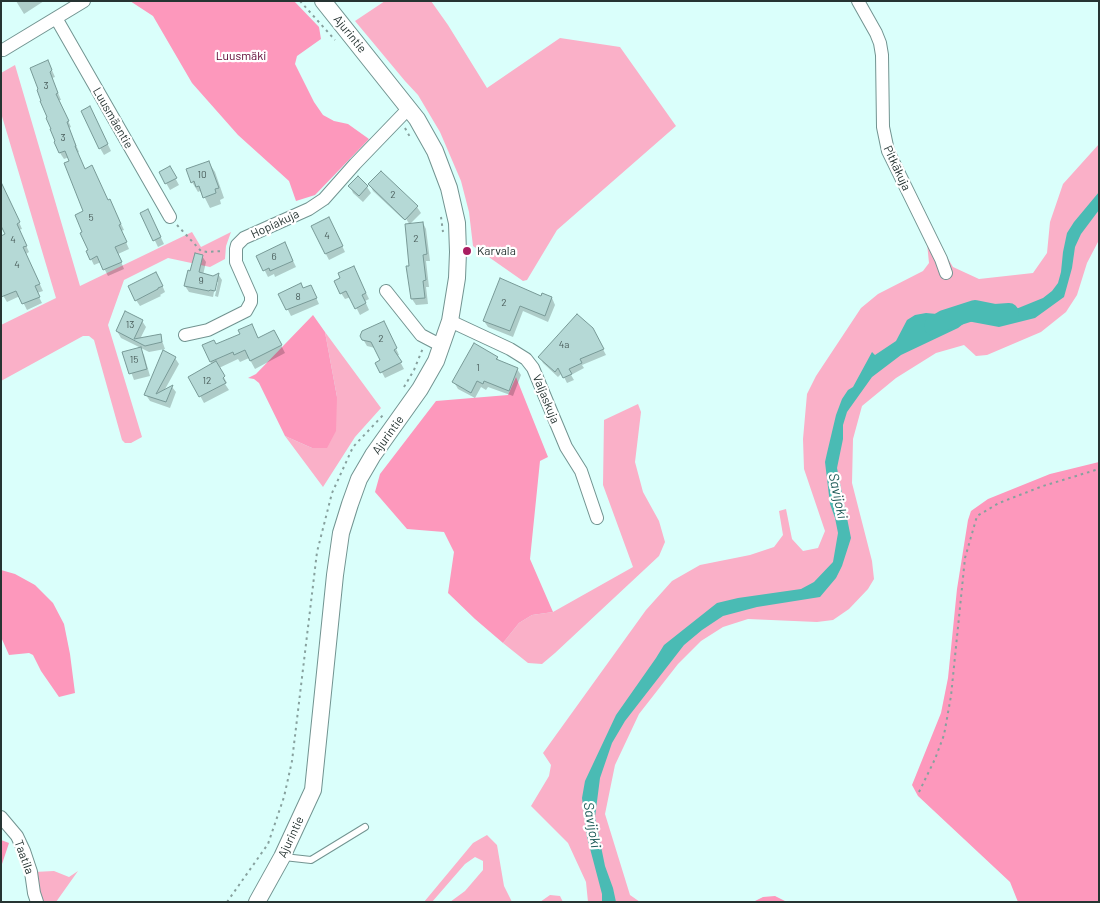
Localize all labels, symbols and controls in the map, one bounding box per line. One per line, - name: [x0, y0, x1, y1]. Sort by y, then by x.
- street label: Ajurintie: [330, 12, 370, 56]
- park label: Luusmäki: [216, 49, 266, 63]
- house number: 3: [43, 80, 49, 92]
- street label: Luusmäentie: [90, 85, 136, 151]
- house number: 3: [60, 132, 66, 144]
- street label: Pitkäkuja: [880, 143, 914, 193]
- house number: 10: [197, 169, 207, 181]
- house number: 2: [390, 189, 396, 201]
- street label: Hopiakuja: [249, 207, 301, 241]
- house number: 5: [88, 212, 94, 224]
- house number: 4: [324, 230, 330, 242]
- house number: 2: [413, 233, 419, 245]
- house number: 4: [10, 234, 16, 246]
- place label: Karvala: [477, 244, 516, 258]
- marker: Karvala: [461, 245, 473, 257]
- house number: 6: [271, 251, 277, 263]
- house number: 4: [14, 259, 20, 271]
- house number: 9: [198, 275, 204, 287]
- house number: 8: [295, 291, 301, 303]
- house number: 2: [501, 297, 507, 309]
- house number: 13: [126, 319, 134, 331]
- house number: 2: [378, 333, 384, 345]
- house number: 4a: [559, 339, 569, 351]
- house number: 15: [130, 354, 138, 366]
- house number: 1: [476, 362, 480, 374]
- street label: Valjaskuja: [530, 372, 562, 426]
- house number: 12: [203, 375, 211, 387]
- street label: Ajurintie: [369, 413, 407, 457]
- water label: Savijoki: [825, 472, 851, 520]
- water label: Savijoki: [580, 801, 604, 849]
- street label: Ajurintie: [275, 814, 307, 860]
- street label: Taatila: [11, 838, 37, 876]

